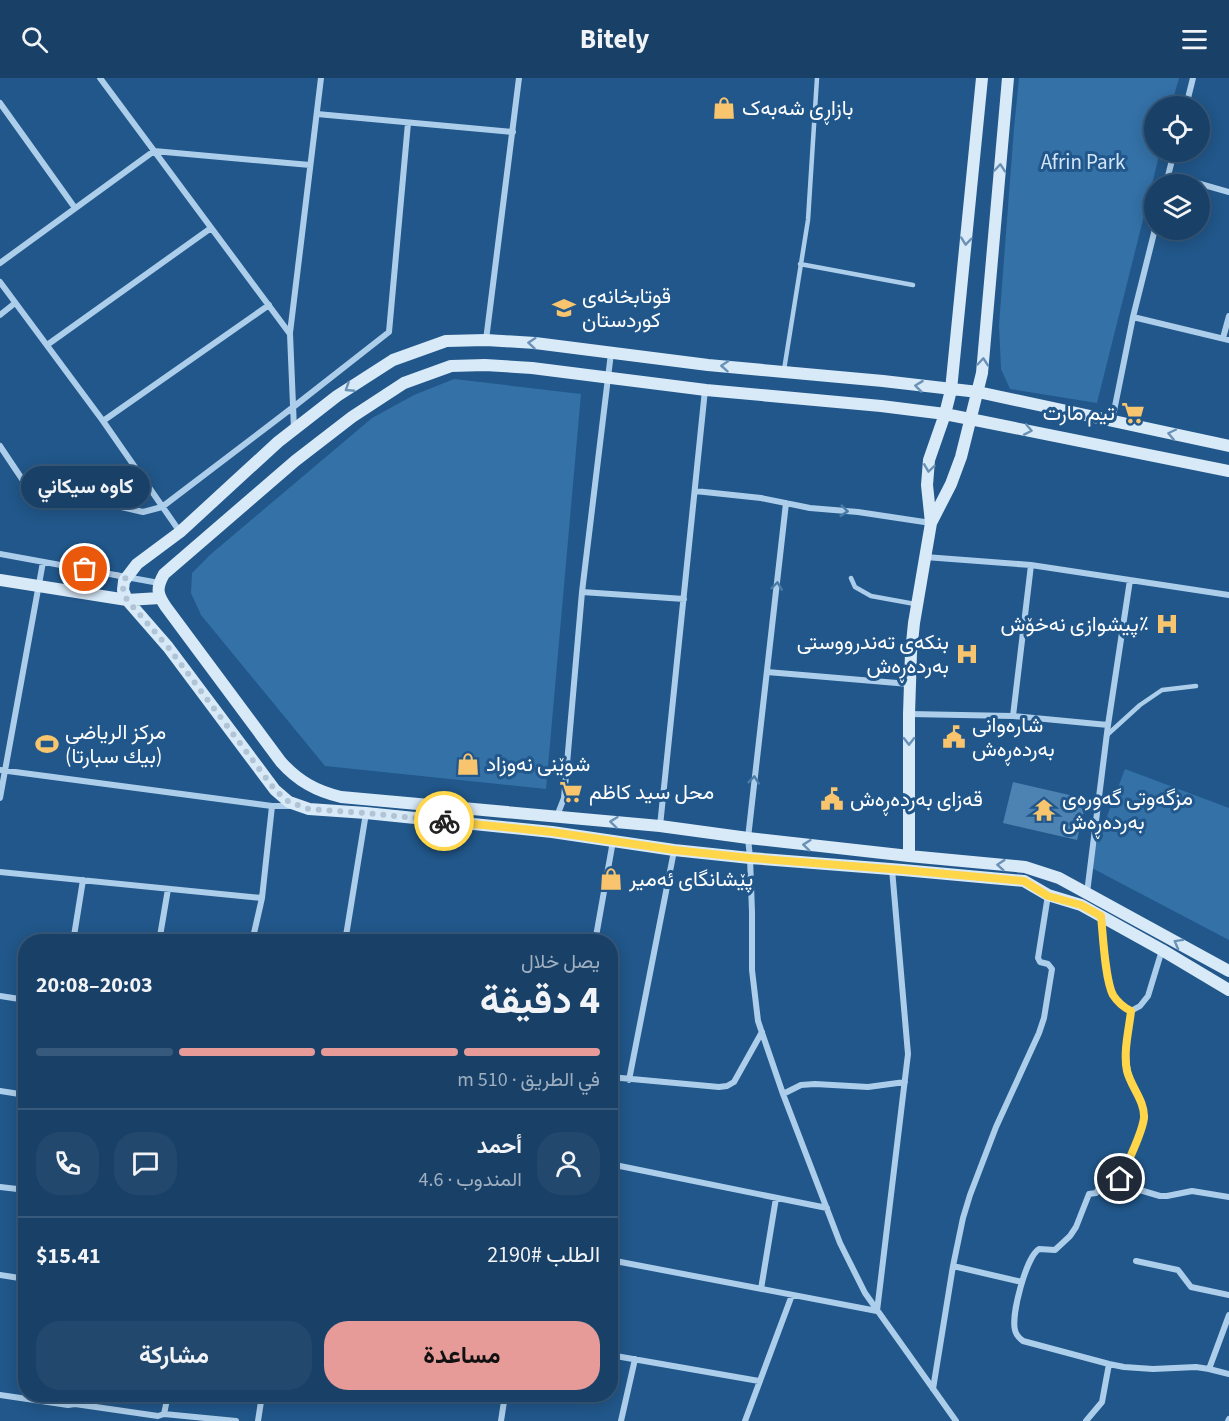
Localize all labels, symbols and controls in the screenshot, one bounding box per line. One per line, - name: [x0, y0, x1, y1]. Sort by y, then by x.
- text: Bitely: [580, 20, 649, 59]
- icon: search: [18, 23, 51, 56]
- icon: menu: [1178, 23, 1211, 56]
- place label: بازاڕی شەبەک: [742, 93, 853, 125]
- shop icon: بازاڕی شەبەک: [711, 95, 737, 121]
- map controls: [1144, 96, 1210, 240]
- button: locate: [1144, 96, 1210, 162]
- park label: Afrin Park: [1041, 147, 1126, 177]
- one-way arrow: [993, 164, 1006, 173]
- button: layers: [1144, 174, 1210, 240]
- one-way arrow: [960, 236, 973, 245]
- place label: قوتابخانەی کوردستان: [582, 281, 671, 335]
- school or university icon: قوتابخانەی کوردستان: [551, 295, 577, 321]
- one-way arrow: [527, 337, 536, 350]
- one-way arrow: [976, 358, 989, 367]
- one-way arrow: [721, 360, 730, 373]
- one-way arrow: [915, 380, 924, 392]
- one-way arrow: [345, 381, 355, 393]
- place label: تيم مارت: [1043, 398, 1115, 428]
- supermarket icon: تيم مارت: [1120, 400, 1146, 426]
- one-way arrow: [1023, 423, 1033, 436]
- one-way arrow: [1167, 428, 1177, 441]
- one-way arrow: [923, 463, 935, 472]
- callout: كاوه سيكاني: [20, 467, 150, 509]
- text: كاوه سيكاني: [38, 473, 133, 501]
- one-way arrow: [839, 504, 849, 517]
- pin: [59, 543, 110, 594]
- icon: bag: [68, 552, 101, 585]
- one-way arrow: [770, 582, 782, 591]
- place label: پیشوازی نەخۆش٪: [1001, 609, 1149, 639]
- hospital icon: پیشوازی نەخۆش٪: [1154, 611, 1180, 637]
- place label: بنکەی تەندرووستی بەردەڕەش: [797, 627, 949, 683]
- hospital icon: بنکەی تەندرووستی بەردەڕەش: [954, 641, 980, 667]
- place label: شارەوانی بەردەڕەش: [972, 710, 1055, 766]
- place label: مركز الرياضي (بيك سبارتا): [65, 717, 166, 771]
- public building icon: شارەوانی بەردەڕەش: [941, 724, 967, 750]
- sports icon: مركز الرياضي (بيك سبارتا): [34, 731, 60, 757]
- one-way arrow: [903, 736, 915, 745]
- place label: شوێنی نەوزاد: [486, 749, 590, 779]
- shop icon: شوێنی نەوزاد: [455, 751, 481, 777]
- one-way arrow: [748, 775, 760, 785]
- place label: محل سيد كاظم: [589, 777, 714, 807]
- supermarket icon: محل سيد كاظم: [558, 779, 584, 805]
- place label: مزگەوتی گەورەی بەردەڕەش: [1062, 783, 1193, 839]
- place label: قەزای بەردەڕەش: [850, 784, 983, 816]
- public building icon: قەزای بەردەڕەش: [819, 786, 845, 812]
- courier: [414, 791, 474, 851]
- temple icon: مزگەوتی گەورەی بەردەڕەش: [1031, 797, 1057, 823]
- icon: bike: [428, 805, 461, 838]
- one-way arrow: [609, 816, 618, 829]
- one-way arrow: [803, 839, 812, 852]
- one-way arrow: [997, 859, 1006, 872]
- place label: پێشانگای ئەمیر: [628, 864, 753, 894]
- shop icon: پێشانگای ئەمیر: [598, 866, 624, 892]
- one-way arrow: [1174, 939, 1184, 950]
- text: يصل خلال: [521, 948, 600, 976]
- text: 20:03–20:08: [36, 969, 153, 1001]
- text: 4 دقيقة: [480, 973, 600, 1029]
- text: في الطريق · 510 m: [457, 1066, 600, 1094]
- text: أحمد: [477, 1130, 522, 1162]
- button: phone: [36, 1132, 99, 1195]
- button: chat: [114, 1132, 177, 1195]
- button: person: [537, 1132, 600, 1195]
- pin: [1094, 1153, 1145, 1204]
- icon: home: [1103, 1162, 1136, 1195]
- text: المندوب · 4.6: [419, 1166, 522, 1194]
- text: الطلب #2190: [487, 1239, 600, 1271]
- text: $15.41: [36, 1240, 101, 1272]
- button: مشاركة: [36, 1321, 312, 1390]
- button: مساعدة: [324, 1321, 600, 1390]

